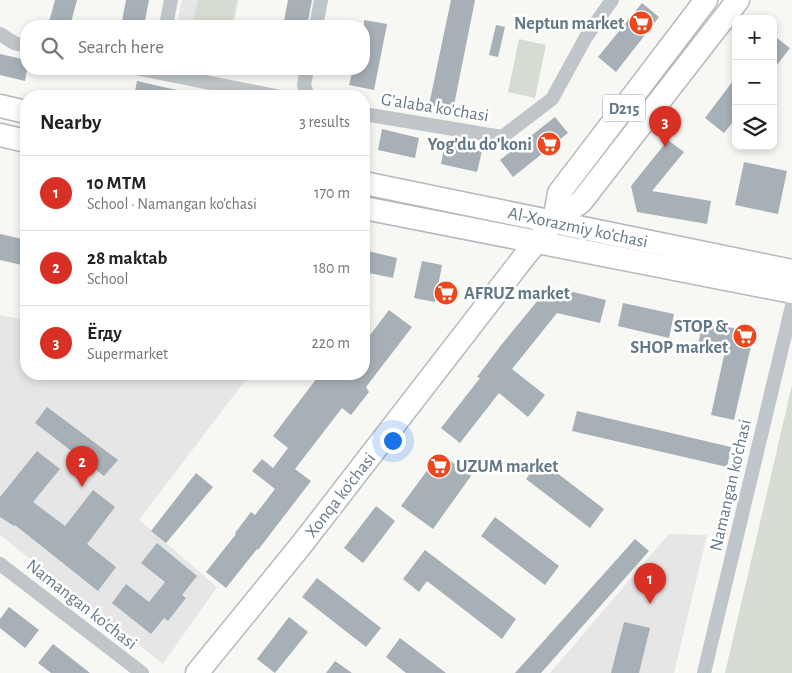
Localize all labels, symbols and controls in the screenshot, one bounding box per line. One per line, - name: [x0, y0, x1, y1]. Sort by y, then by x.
- supermarket icon: Neptun market: [628, 10, 654, 36]
- place label: Neptun market: [514, 15, 624, 33]
- map controls: [732, 15, 777, 150]
- button: +: [732, 15, 777, 60]
- search box: [20, 20, 370, 75]
- icon: search: [38, 34, 66, 62]
- text: Search here: [78, 38, 164, 57]
- button: −: [732, 60, 777, 105]
- street label: G'alaba ko'chasi: [380, 91, 490, 125]
- road number: D215: [603, 95, 645, 122]
- button: layers: [732, 105, 777, 150]
- pin: 3: [649, 106, 681, 147]
- text: Nearby: [40, 112, 101, 133]
- text: 3 results: [299, 114, 350, 130]
- supermarket icon: Yog'du do'koni: [536, 131, 562, 157]
- place label: Yog'du do'koni: [427, 136, 532, 154]
- text: 10 MTM: [87, 174, 146, 193]
- text: 1: [53, 185, 59, 201]
- text: 170 m: [314, 185, 350, 201]
- text: School · Namangan ko'chasi: [87, 196, 257, 212]
- street label: Al-Xorazmiy ko’chasi: [506, 204, 649, 252]
- text: 28 maktab: [87, 249, 168, 268]
- text: 2: [52, 260, 60, 276]
- text: 180 m: [313, 260, 350, 276]
- text: School: [87, 271, 128, 287]
- supermarket icon: AFRUZ market: [433, 280, 459, 306]
- place label: AFRUZ market: [464, 285, 570, 303]
- place label: STOP & SHOP market: [630, 318, 728, 357]
- supermarket icon: STOP & SHOP market: [732, 323, 758, 349]
- text: Ёгду: [87, 324, 122, 343]
- text: 3: [53, 335, 59, 351]
- text: 220 m: [312, 335, 350, 351]
- text: Supermarket: [87, 346, 168, 362]
- street label: Namangan ko'chasi: [707, 418, 755, 553]
- your location: [380, 428, 406, 454]
- pin: 2: [66, 446, 98, 487]
- street label: Xonqa ko'chasi: [302, 450, 379, 542]
- supermarket icon: UZUM market: [426, 453, 452, 479]
- place label: UZUM market: [456, 458, 558, 476]
- street label: Namangan ko'chasi: [23, 556, 140, 653]
- pin: 1: [634, 563, 666, 604]

